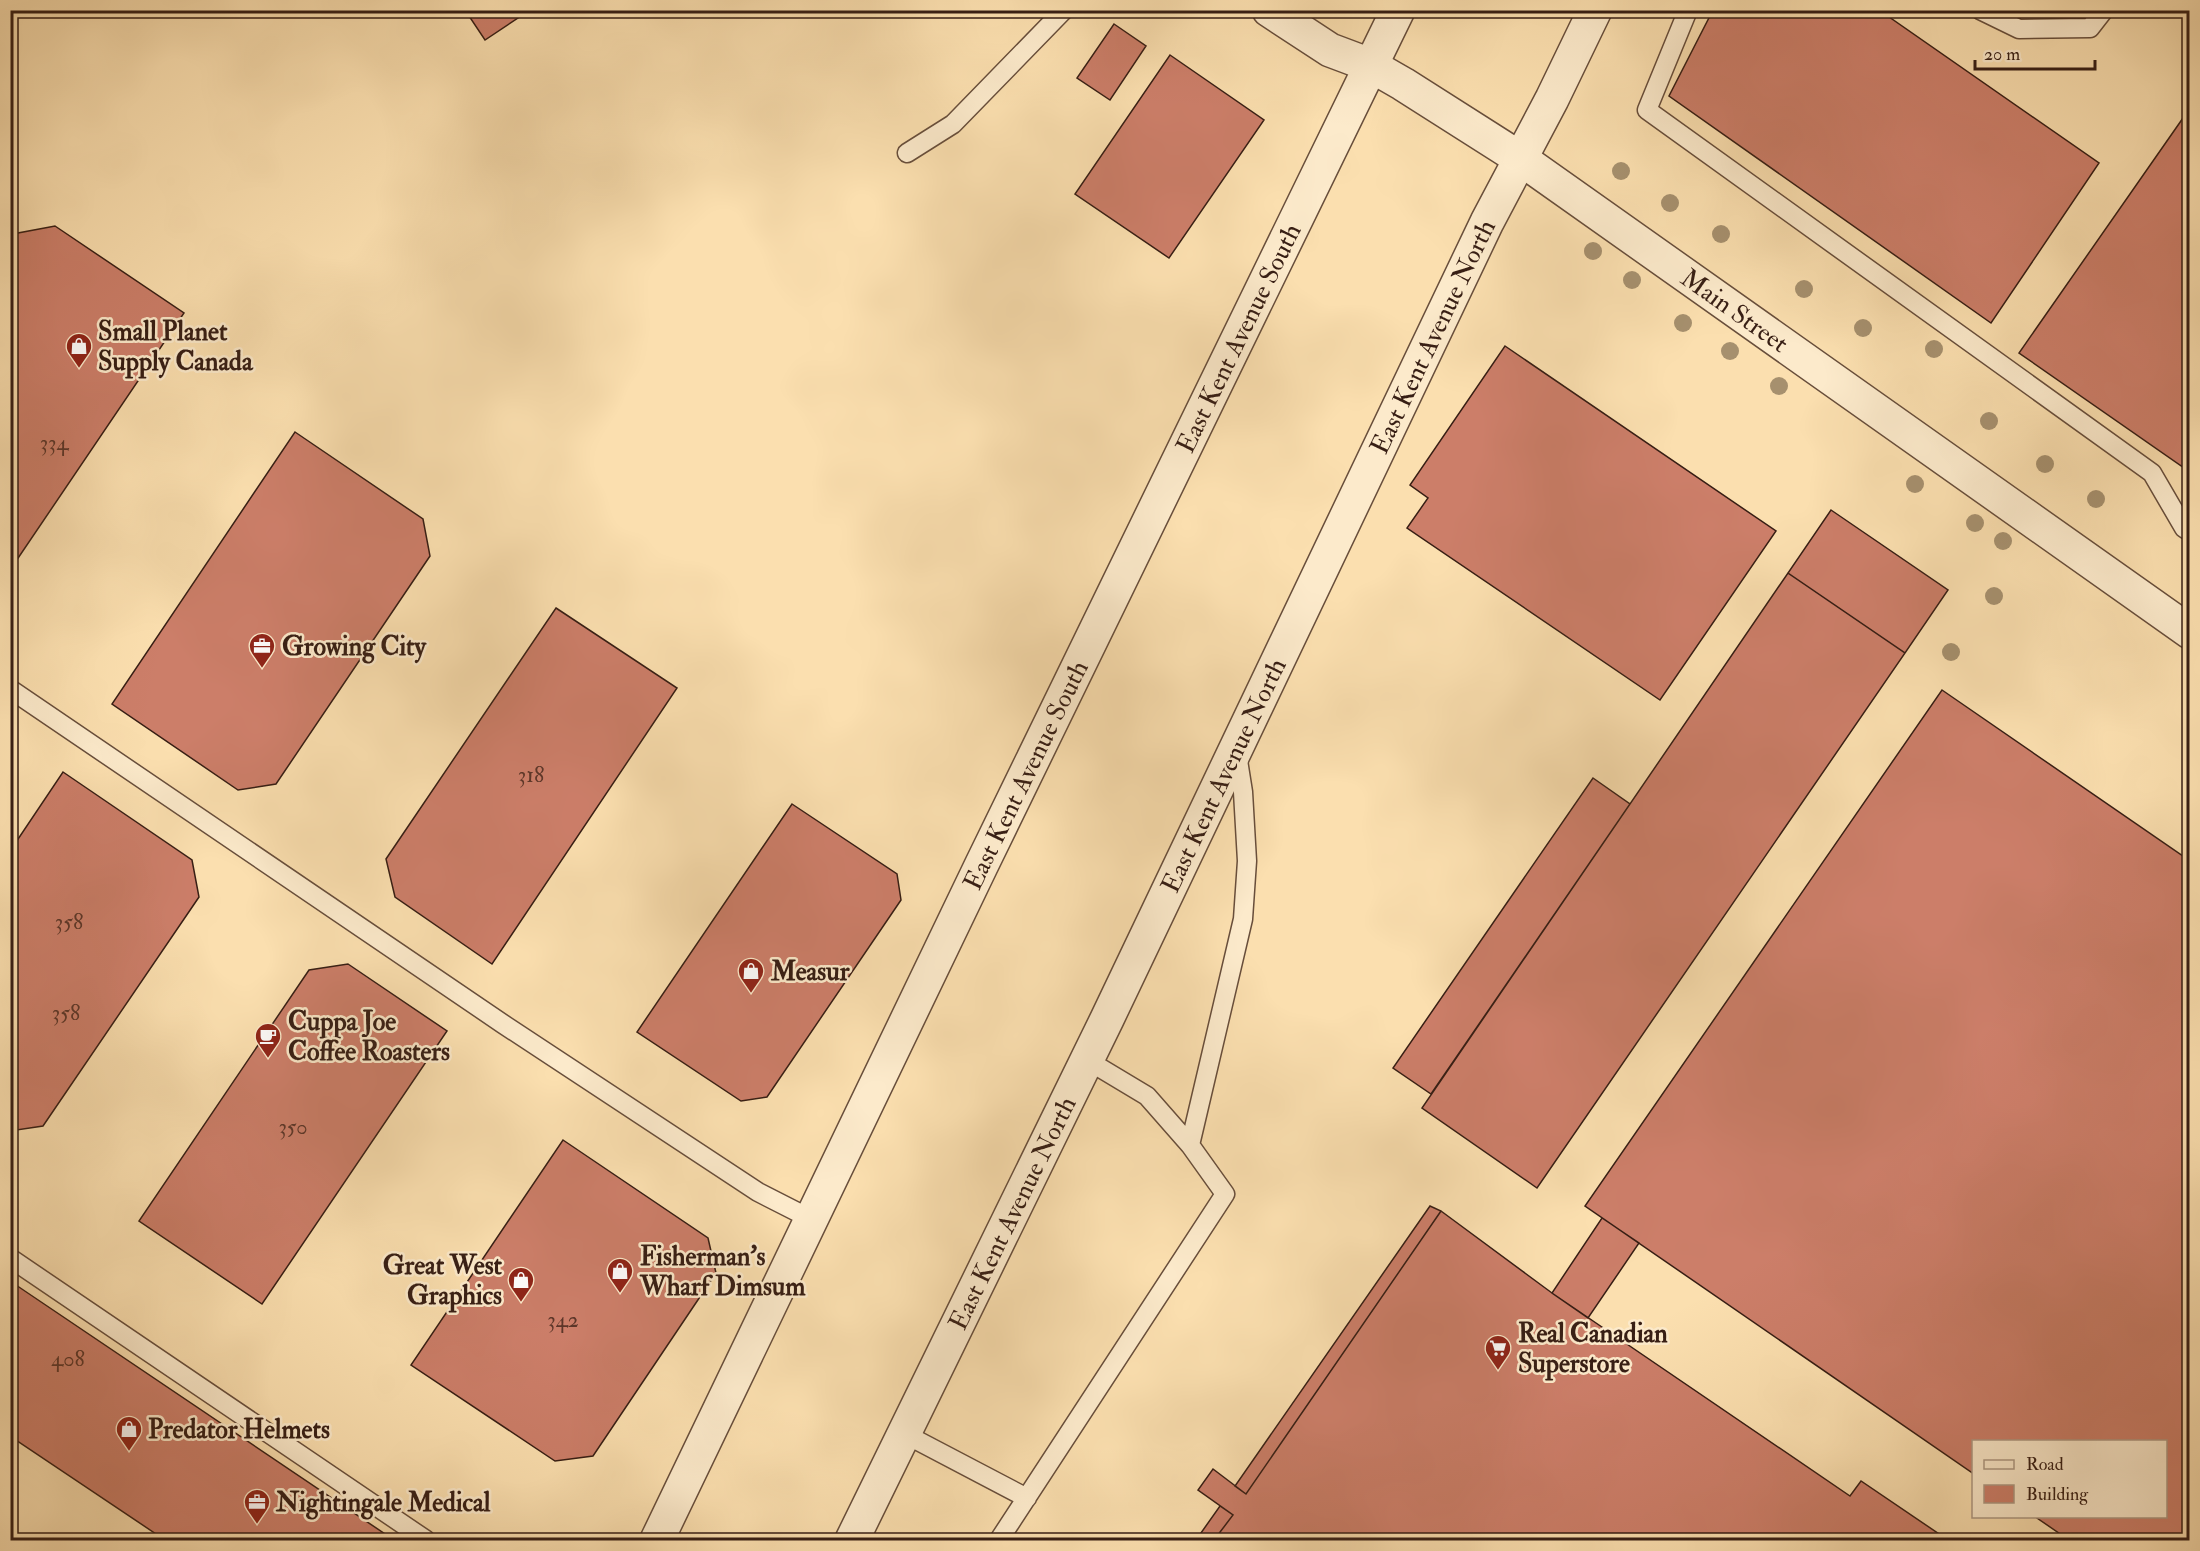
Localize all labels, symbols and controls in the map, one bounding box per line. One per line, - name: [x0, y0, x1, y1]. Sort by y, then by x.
- scale bar: [1975, 33, 2095, 71]
- text: 20 m: [1984, 43, 2020, 66]
- street label: East Kent Avenue North: [1364, 214, 1503, 459]
- street label: East Kent Avenue South: [1170, 218, 1309, 459]
- street label: Main Street: [1674, 262, 1794, 360]
- place label: Small Planet Supply Canada: [98, 316, 254, 379]
- shop icon: Small Planet Supply Canada: [64, 331, 94, 369]
- house number: 334: [40, 429, 69, 457]
- office icon: Growing City: [247, 631, 277, 669]
- place label: Growing City: [282, 631, 427, 664]
- street label: East Kent Avenue North: [1155, 653, 1294, 898]
- street label: East Kent Avenue South: [957, 655, 1096, 895]
- house number: 318: [518, 761, 544, 789]
- house number: 358: [55, 908, 83, 936]
- shop icon: Measur: [736, 956, 766, 994]
- place label: Measur: [770, 956, 850, 988]
- house number: 358: [52, 999, 80, 1027]
- place label: Cuppa Joe Coffee Roasters: [288, 1006, 450, 1068]
- cafe icon: Cuppa Joe Coffee Roasters: [253, 1021, 283, 1059]
- street label: East Kent Avenue North: [942, 1091, 1084, 1335]
- house number: 350: [278, 1113, 308, 1141]
- place label: Fisherman's Wharf Dimsum: [639, 1241, 806, 1303]
- place label: Great West Graphics: [383, 1250, 503, 1313]
- shop icon: Fisherman's Wharf Dimsum: [605, 1256, 635, 1294]
- shop icon: Great West Graphics: [506, 1265, 536, 1303]
- house number: 342: [547, 1306, 579, 1334]
- place label: Real Canadian Superstore: [1518, 1318, 1668, 1381]
- supermarket icon: Real Canadian Superstore: [1483, 1333, 1513, 1371]
- house number: 408: [51, 1345, 85, 1373]
- shop icon: Predator Helmets: [114, 1414, 144, 1452]
- place label: Predator Helmets: [148, 1414, 330, 1446]
- legend: [1972, 1440, 2167, 1518]
- text: Road: [2026, 1453, 2064, 1476]
- text: Building: [2026, 1483, 2089, 1506]
- office icon: Nightingale Medical: [242, 1487, 272, 1525]
- place label: Nightingale Medical: [275, 1487, 491, 1520]

